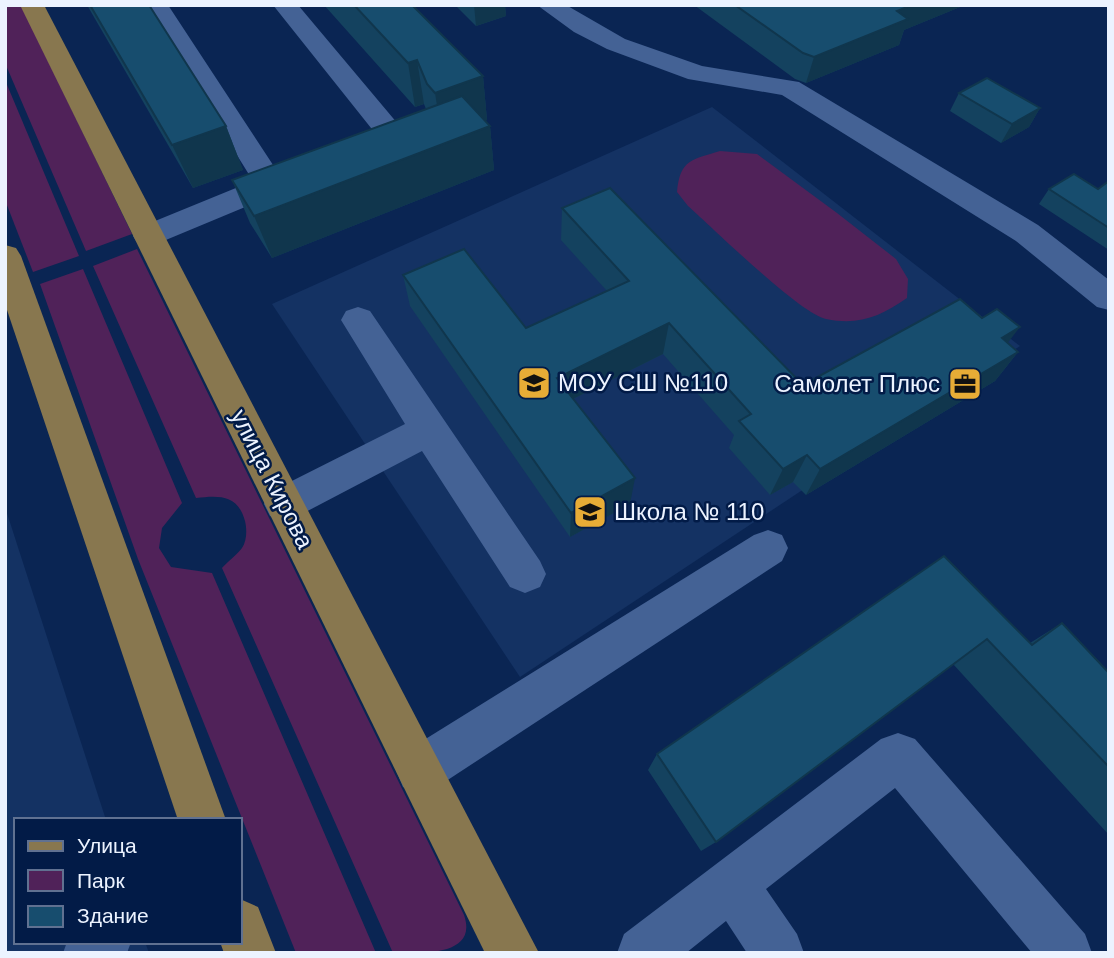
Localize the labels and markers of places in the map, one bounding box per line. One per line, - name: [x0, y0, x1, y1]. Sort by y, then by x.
- school or university icon: МОУ СШ №110: [515, 364, 553, 402]
- office icon: Самолет Плюс: [946, 365, 984, 403]
- place label: МОУ СШ №110: [558, 369, 728, 396]
- place label: Самолет Плюс: [774, 370, 940, 397]
- school or university icon: Школа № 110: [571, 493, 609, 531]
- place label: Школа № 110: [614, 498, 764, 525]

